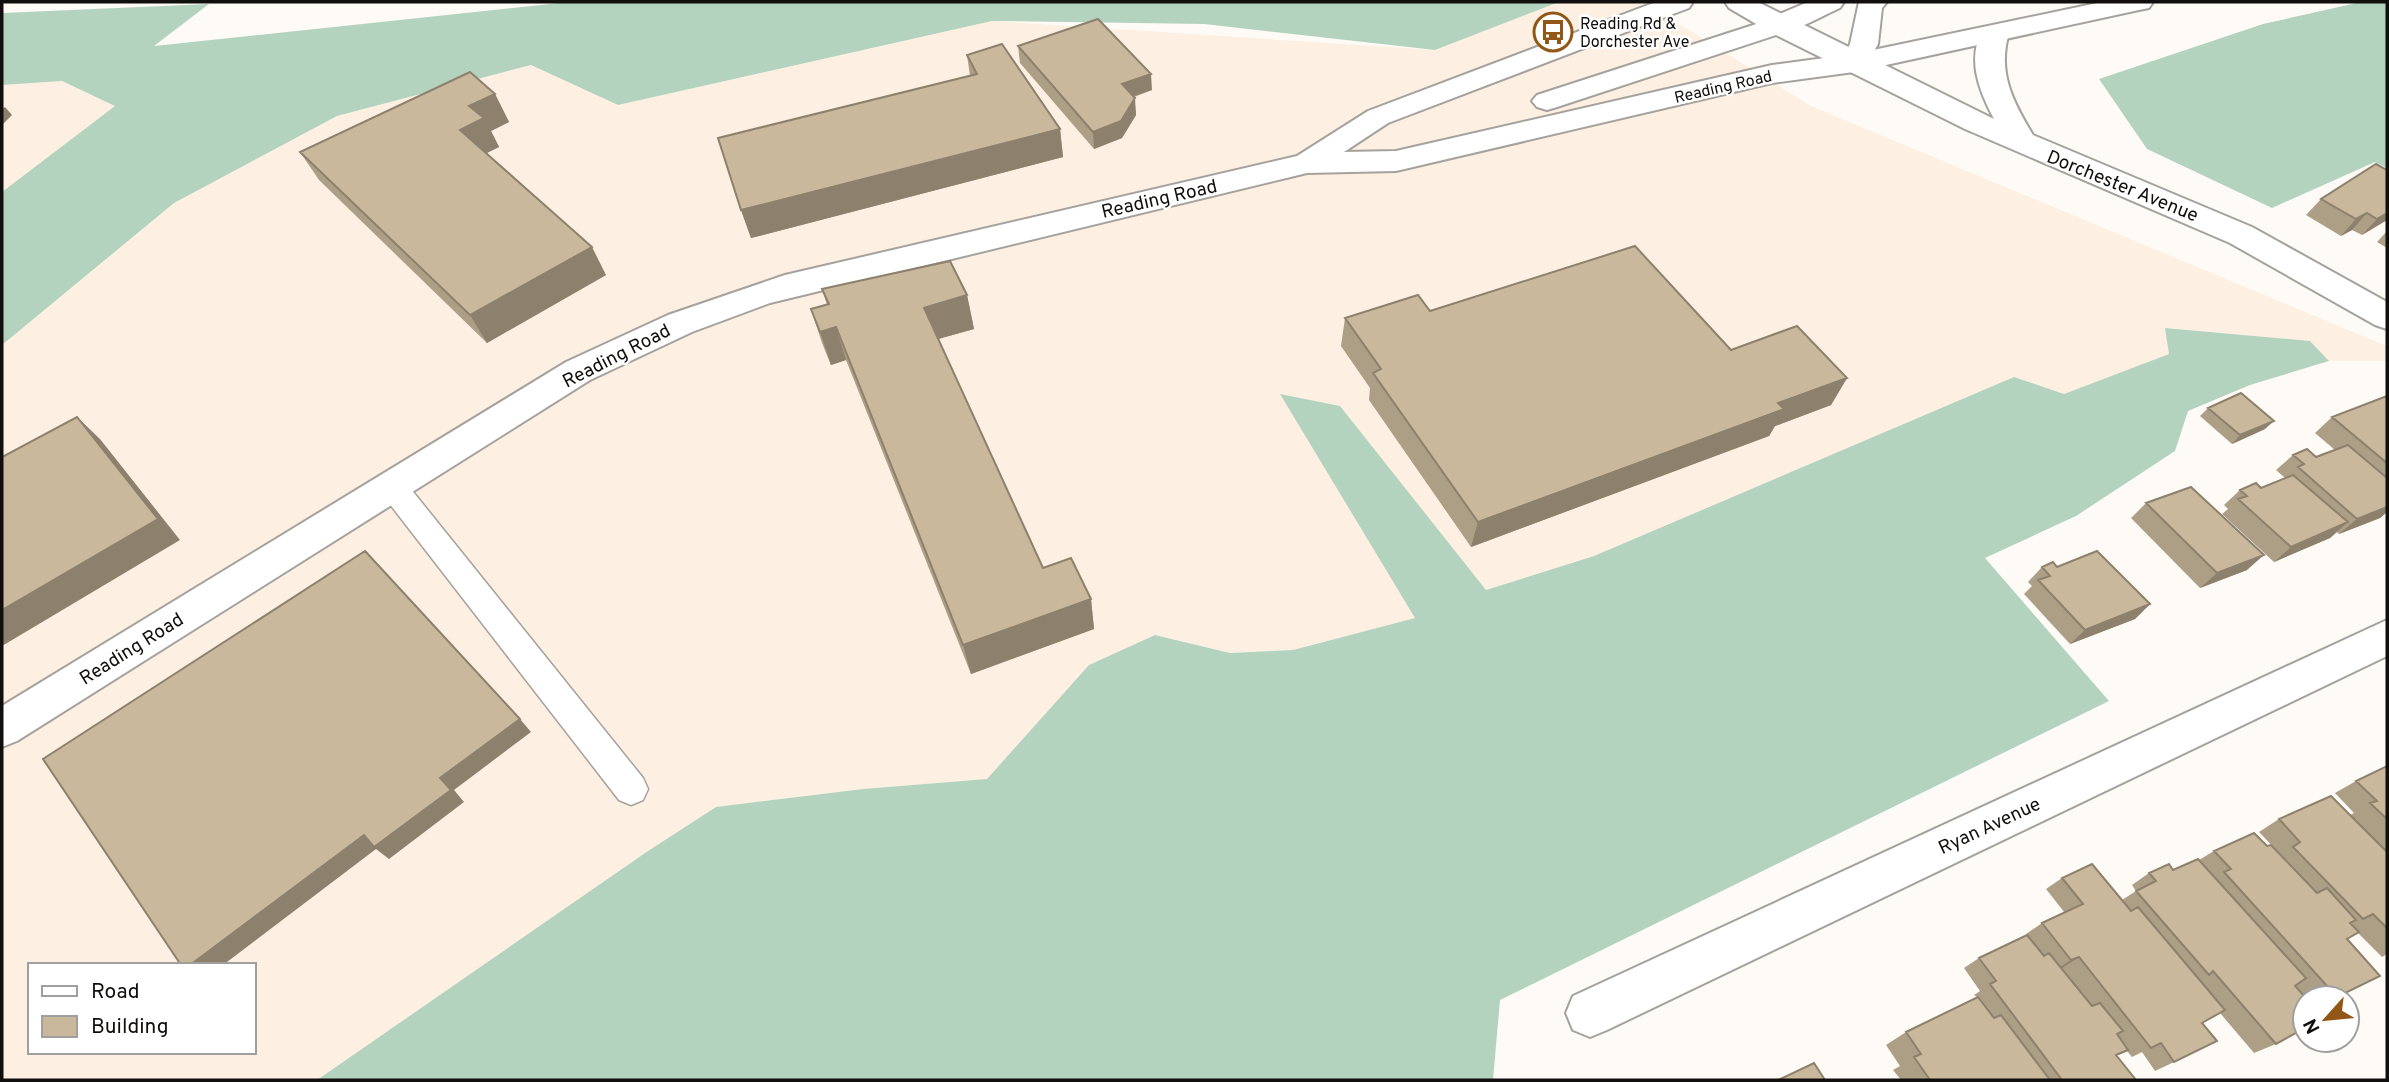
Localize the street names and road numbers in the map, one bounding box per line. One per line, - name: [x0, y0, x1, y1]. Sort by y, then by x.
- street label: Reading Road: [1673, 67, 1774, 109]
- street label: Dorchester Avenue: [2043, 145, 2202, 228]
- street label: Reading Road: [1099, 175, 1220, 225]
- street label: Reading Road: [559, 319, 675, 394]
- street label: Reading Road: [76, 608, 189, 691]
- street label: Ryan Avenue: [1935, 793, 2045, 861]

